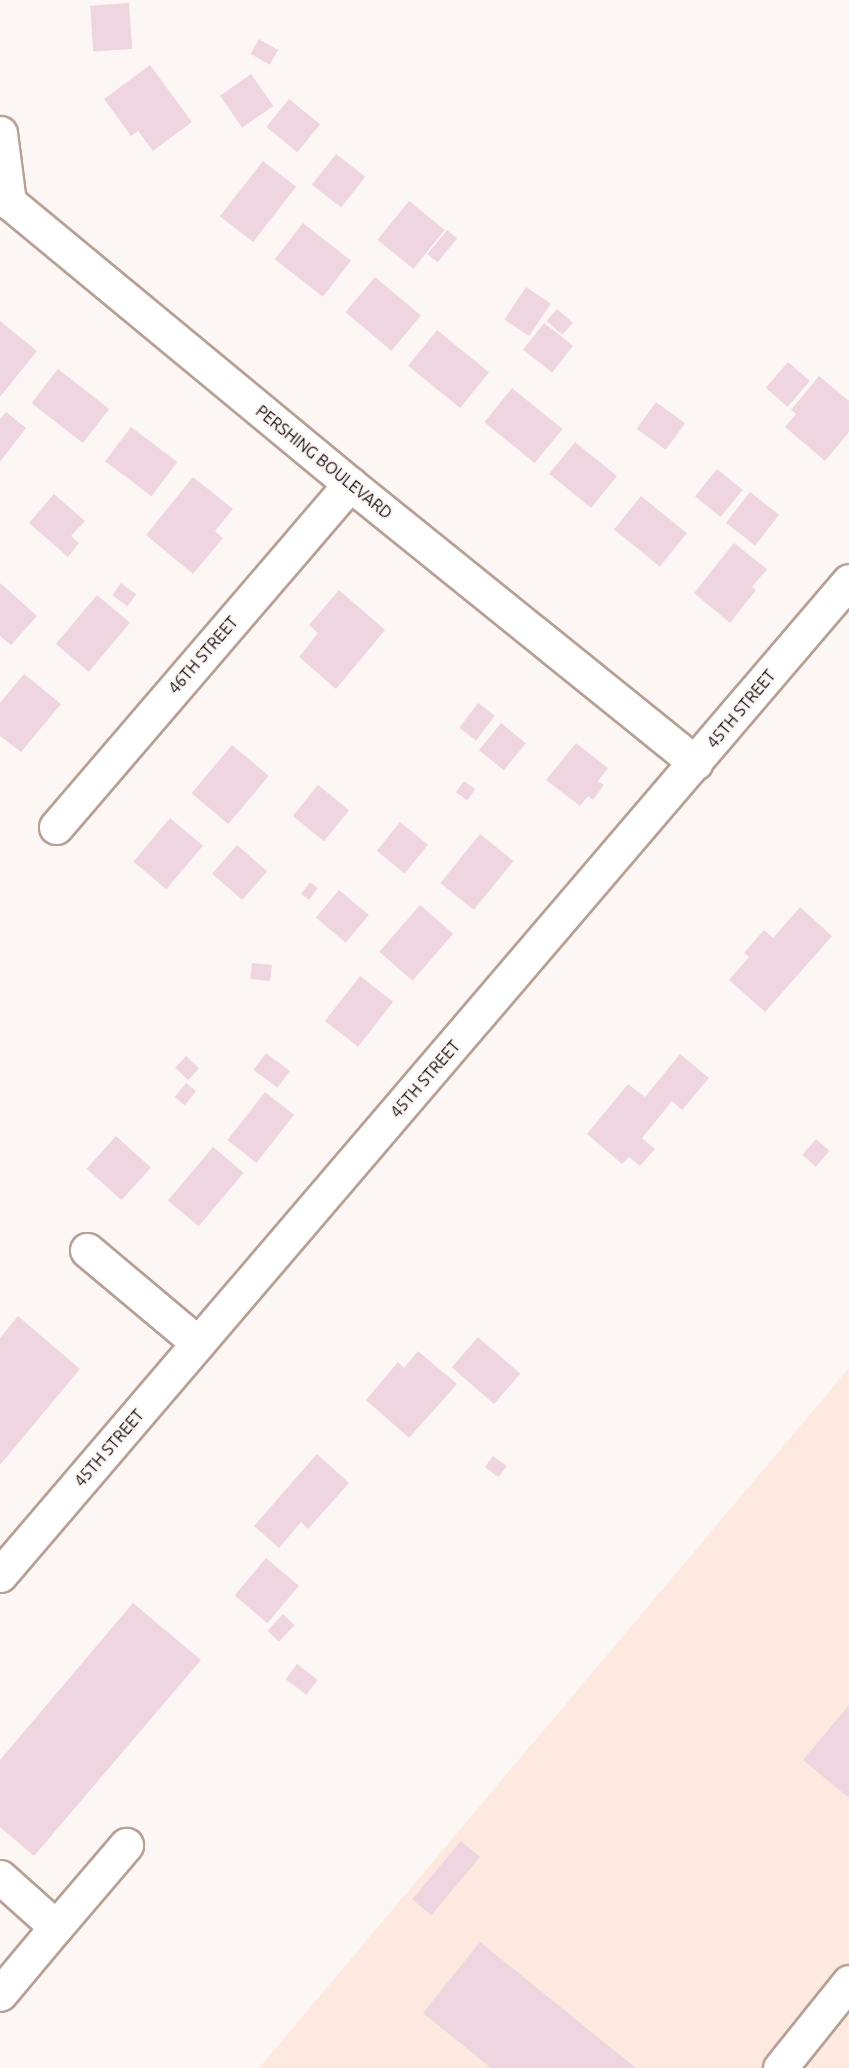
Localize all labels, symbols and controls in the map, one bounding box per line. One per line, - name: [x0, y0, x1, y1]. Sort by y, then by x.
- street label: PERSHING BOULEVARD: [252, 401, 396, 523]
- street label: 46TH STREET: [164, 613, 242, 697]
- street label: 45TH STREET: [703, 666, 779, 752]
- street label: 45TH STREET: [386, 1037, 464, 1121]
- street label: 45TH STREET: [70, 1406, 148, 1490]

